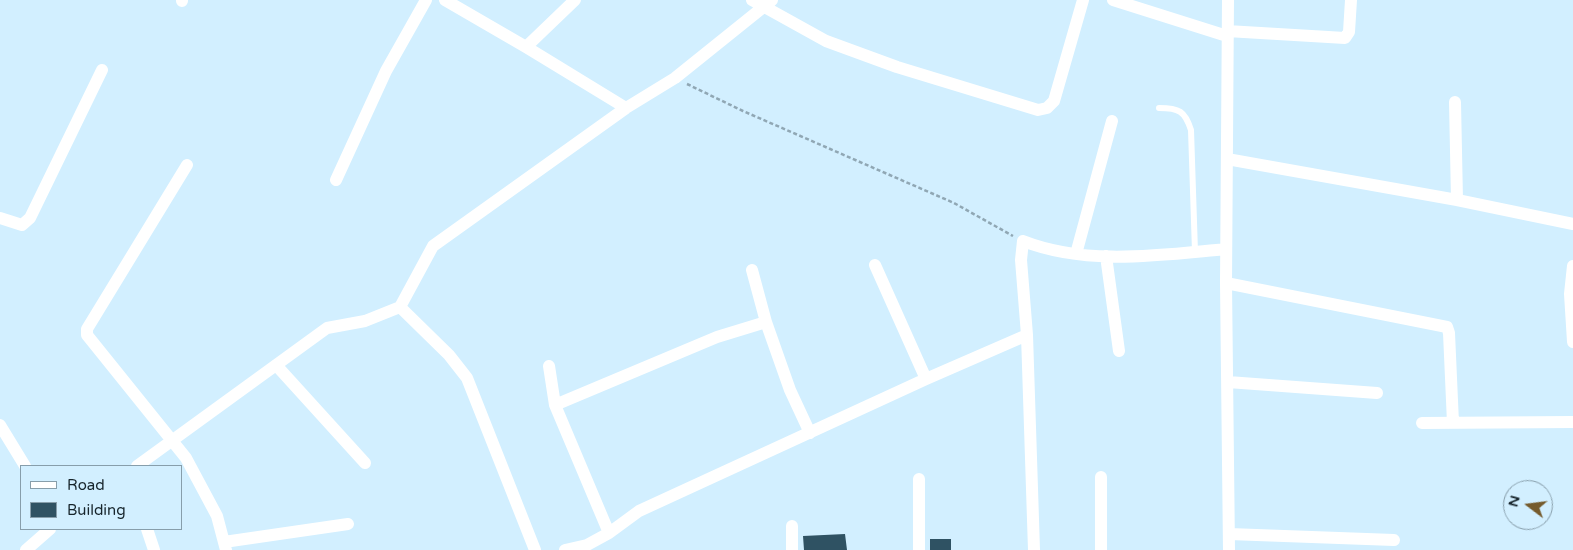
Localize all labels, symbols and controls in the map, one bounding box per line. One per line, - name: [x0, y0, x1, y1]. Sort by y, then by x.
- legend: [20, 465, 182, 530]
- text: Road: [67, 476, 105, 494]
- north arrow: [1503, 480, 1553, 530]
- text: N: [1504, 494, 1524, 509]
- text: Building: [67, 501, 126, 519]

